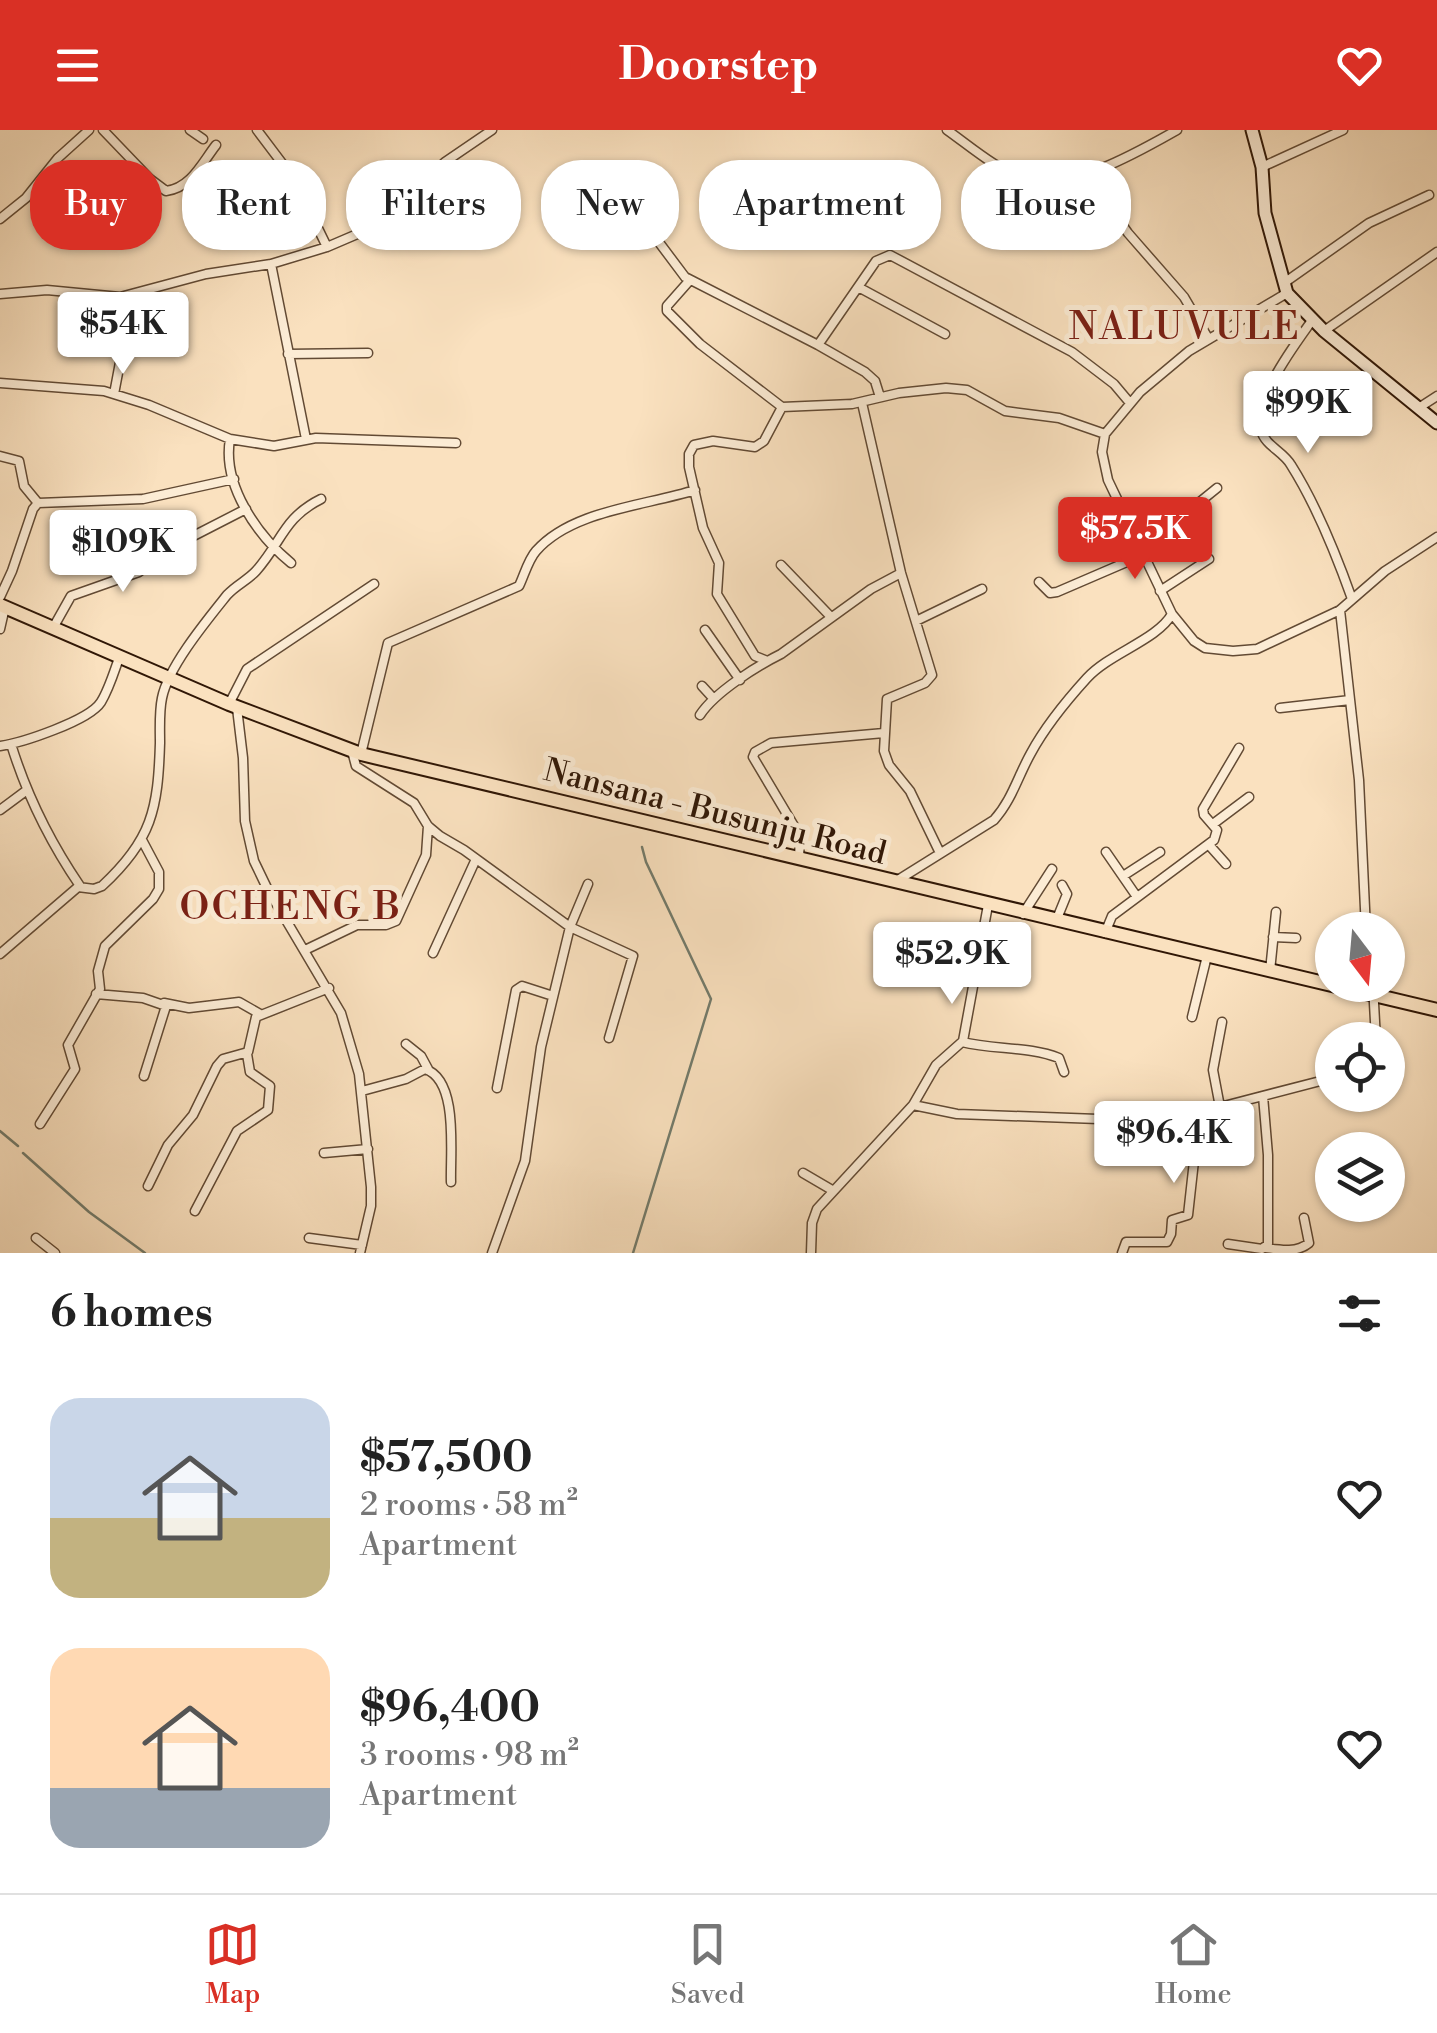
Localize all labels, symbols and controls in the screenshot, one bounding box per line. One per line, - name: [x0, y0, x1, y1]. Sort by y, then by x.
- text: Doorstep: [618, 37, 819, 94]
- icon: menu: [50, 38, 105, 93]
- icon: heart: [1332, 38, 1387, 93]
- chip: Buy: [30, 160, 162, 250]
- chip: Rent: [182, 160, 326, 250]
- chip: Filters: [346, 160, 521, 250]
- chip: New: [541, 160, 679, 250]
- chip: Apartment: [699, 160, 941, 250]
- chip: House: [961, 160, 1131, 250]
- pin: $54K: [64, 292, 182, 377]
- text: $54K: [80, 304, 166, 344]
- district label: NALUVULE: [1069, 304, 1301, 351]
- pin: $99K: [1249, 371, 1367, 456]
- text: $99K: [1265, 383, 1351, 423]
- pin: $57.5K: [1054, 497, 1216, 582]
- text: $57.5K: [1080, 509, 1190, 549]
- pin: $109K: [53, 510, 193, 595]
- text: $109K: [72, 522, 174, 562]
- street label: Nansana - Busunju Road: [540, 750, 890, 874]
- district label: OCHENG B: [179, 884, 403, 931]
- north arrow: [1315, 912, 1405, 1002]
- map controls: [1315, 912, 1405, 1222]
- pin: $52.9K: [871, 922, 1033, 1007]
- text: $52.9K: [895, 934, 1009, 974]
- button: locate: [1315, 1022, 1405, 1112]
- pin: $96.4K: [1093, 1101, 1255, 1186]
- text: $96.4K: [1116, 1113, 1232, 1153]
- button: layers: [1315, 1132, 1405, 1222]
- icon: filters: [1332, 1286, 1387, 1341]
- text: 6 homes: [50, 1287, 213, 1340]
- text: $57,500: [360, 1432, 532, 1485]
- icon: home: [130, 1438, 250, 1558]
- icon: heart: [1332, 1471, 1387, 1526]
- text: 2 rooms · 58 m²: [360, 1485, 578, 1525]
- text: Apartment: [360, 1525, 517, 1565]
- text: $96,400: [360, 1682, 540, 1735]
- icon: home: [130, 1688, 250, 1808]
- icon: heart: [1332, 1721, 1387, 1776]
- text: 3 rooms · 98 m²: [360, 1735, 579, 1775]
- text: Apartment: [360, 1775, 517, 1815]
- tab: Map: [205, 1917, 260, 2012]
- tab: Saved: [671, 1917, 744, 2012]
- tab: Home: [1155, 1917, 1232, 2012]

